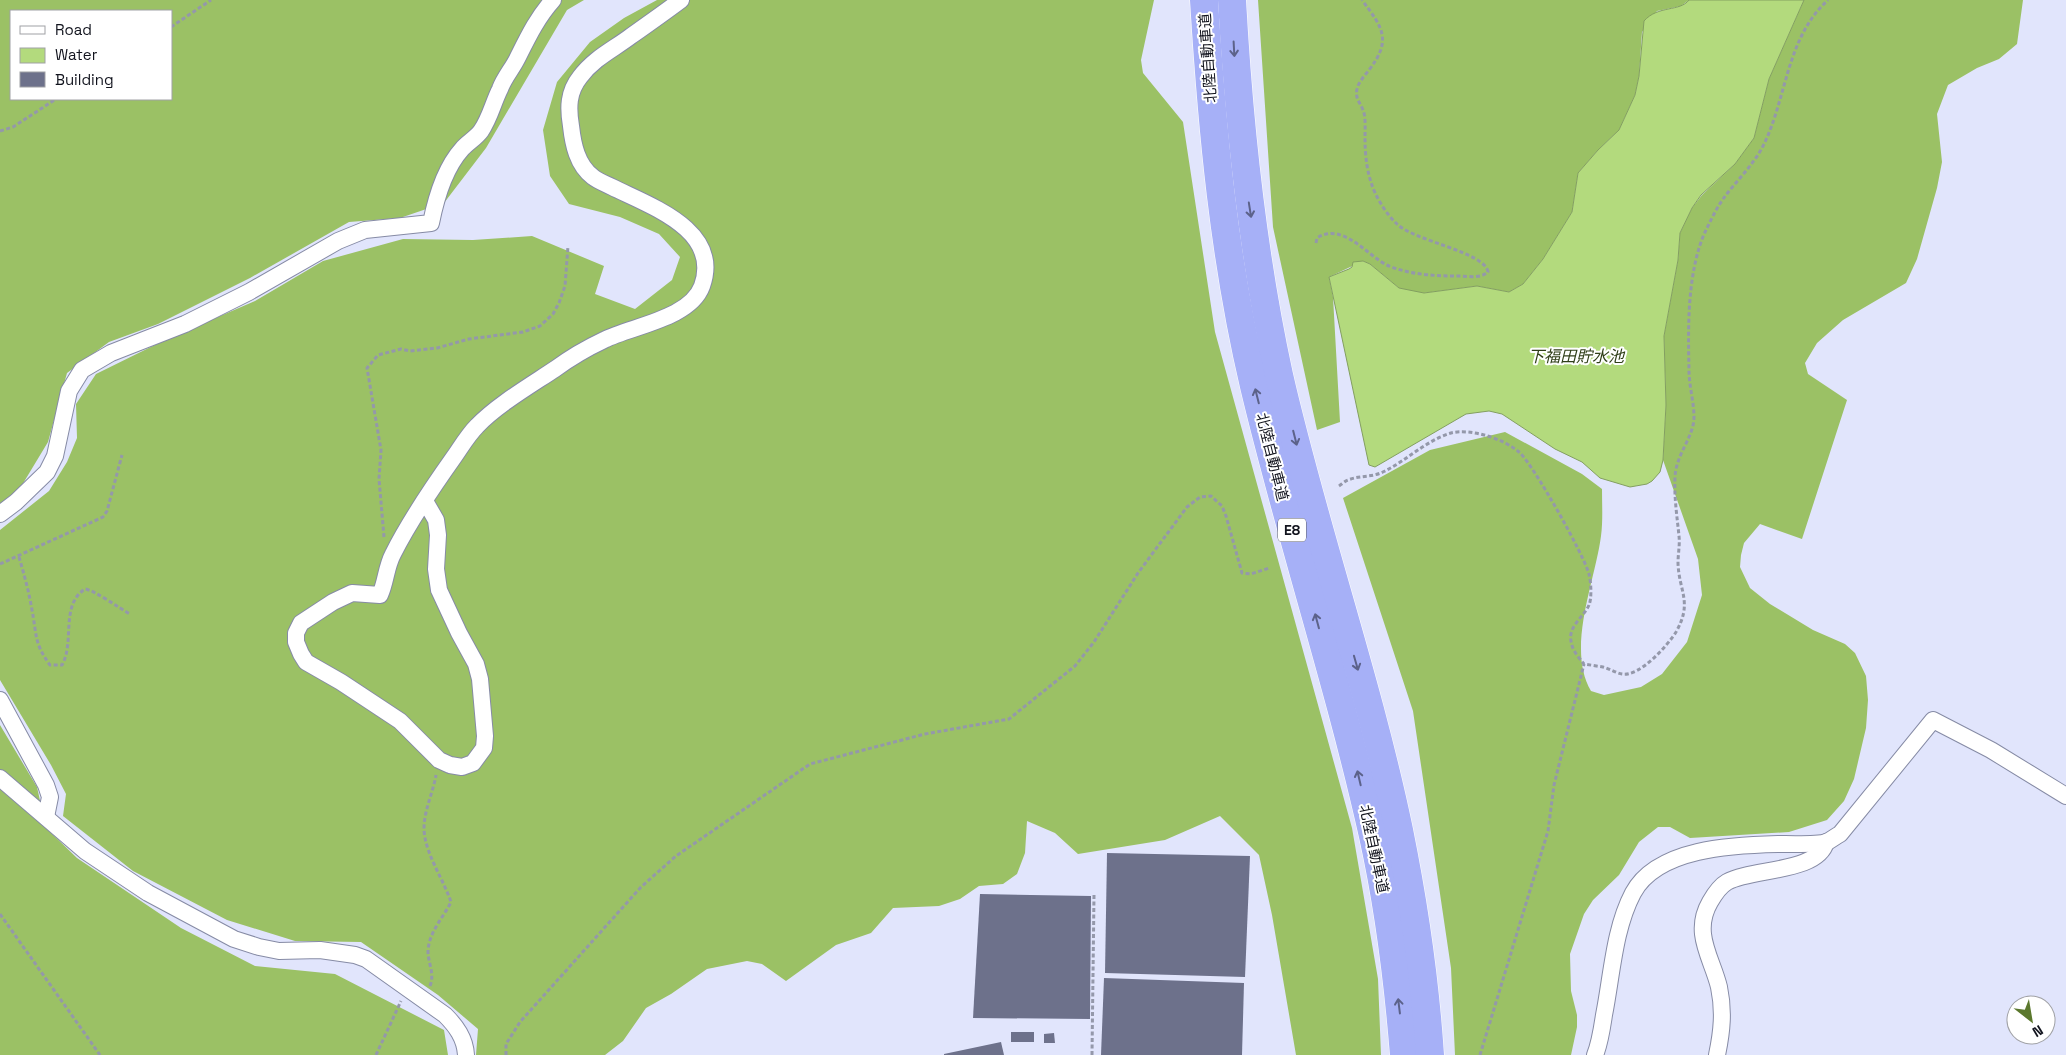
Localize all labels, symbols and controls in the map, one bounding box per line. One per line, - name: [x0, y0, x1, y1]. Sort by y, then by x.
- legend: [10, 10, 172, 100]
- street label: 北陸自動車道: [1195, 12, 1220, 104]
- text: Road: [55, 20, 92, 39]
- one-way arrow: [1230, 40, 1239, 56]
- text: Water: [55, 45, 98, 64]
- text: Building: [55, 70, 114, 89]
- one-way arrow: [1245, 202, 1255, 218]
- water label: 下福田貯水池: [1528, 346, 1626, 367]
- one-way arrow: [1252, 389, 1261, 405]
- street label: 北陸自動車道: [1252, 411, 1293, 503]
- one-way arrow: [1291, 430, 1300, 446]
- road number: E8: [1278, 518, 1306, 542]
- one-way arrow: [1312, 613, 1321, 629]
- one-way arrow: [1352, 654, 1362, 670]
- one-way arrow: [1354, 770, 1363, 786]
- street label: 北陸自動車道: [1356, 803, 1393, 895]
- north arrow: [2006, 995, 2056, 1045]
- one-way arrow: [1394, 999, 1404, 1015]
- text: N: [2029, 1021, 2046, 1041]

